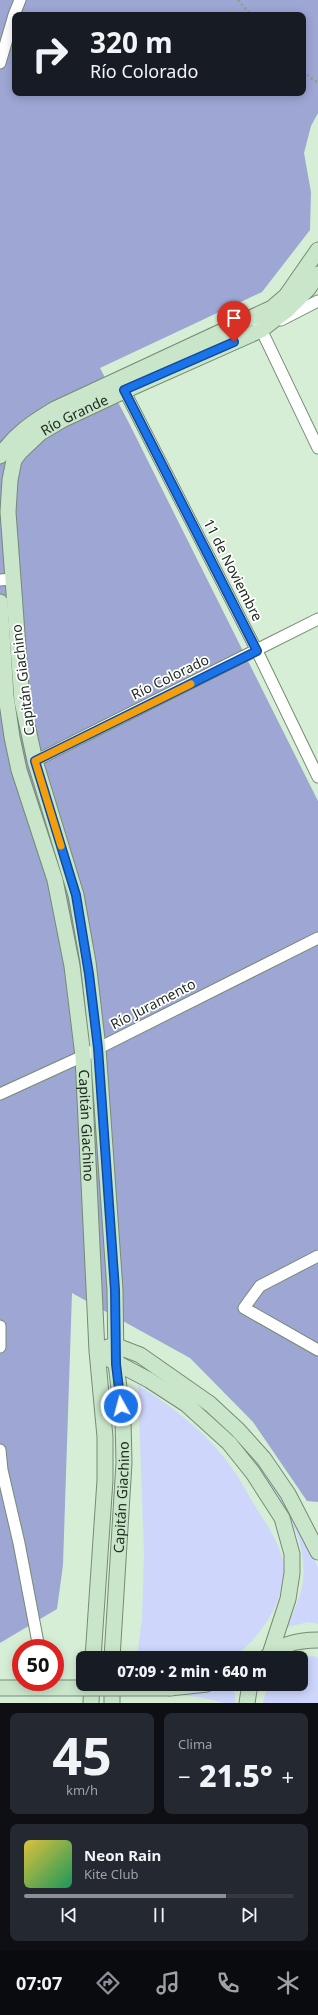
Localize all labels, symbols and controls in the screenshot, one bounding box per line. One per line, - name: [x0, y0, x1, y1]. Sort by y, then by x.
- text: 320 m: [90, 23, 173, 61]
- icon: right: [24, 28, 76, 80]
- text: Río Colorado: [90, 59, 198, 83]
- pin: [217, 301, 251, 342]
- icon: arrive: [223, 307, 245, 329]
- street label: Río Grande: [37, 390, 111, 440]
- street label: 11 de Noviembre: [199, 515, 267, 624]
- street label: Capitán Giachino: [6, 623, 39, 737]
- street label: Río Colorado: [128, 650, 212, 704]
- street label: Río Juramento: [107, 974, 199, 1033]
- street label: Capitán Giachino: [75, 1069, 99, 1182]
- position arrow: [100, 1385, 142, 1427]
- street label: Capitán Giachino: [108, 1441, 133, 1554]
- speed limit sign: 50: [12, 1639, 64, 1691]
- text: 07:09 · 2 min · 640 m: [117, 1661, 267, 1681]
- text: 45: [52, 1719, 112, 1790]
- text: Clima: [178, 1735, 212, 1753]
- text: 21.5°: [199, 1755, 273, 1796]
- text: −: [178, 1761, 191, 1791]
- text: +: [281, 1761, 294, 1791]
- text: km/h: [66, 1781, 98, 1799]
- text: Neon Rain: [84, 1845, 161, 1865]
- text: Kite Club: [84, 1865, 138, 1883]
- icon: previous: [58, 1904, 80, 1926]
- icon: pause: [148, 1904, 170, 1926]
- icon: next: [238, 1904, 260, 1926]
- icon: directions: [94, 1969, 122, 1997]
- icon: music: [154, 1969, 182, 1997]
- icon: phone: [214, 1969, 242, 1997]
- icon: climate: [274, 1969, 302, 1997]
- text: 07:07: [16, 1971, 62, 1995]

